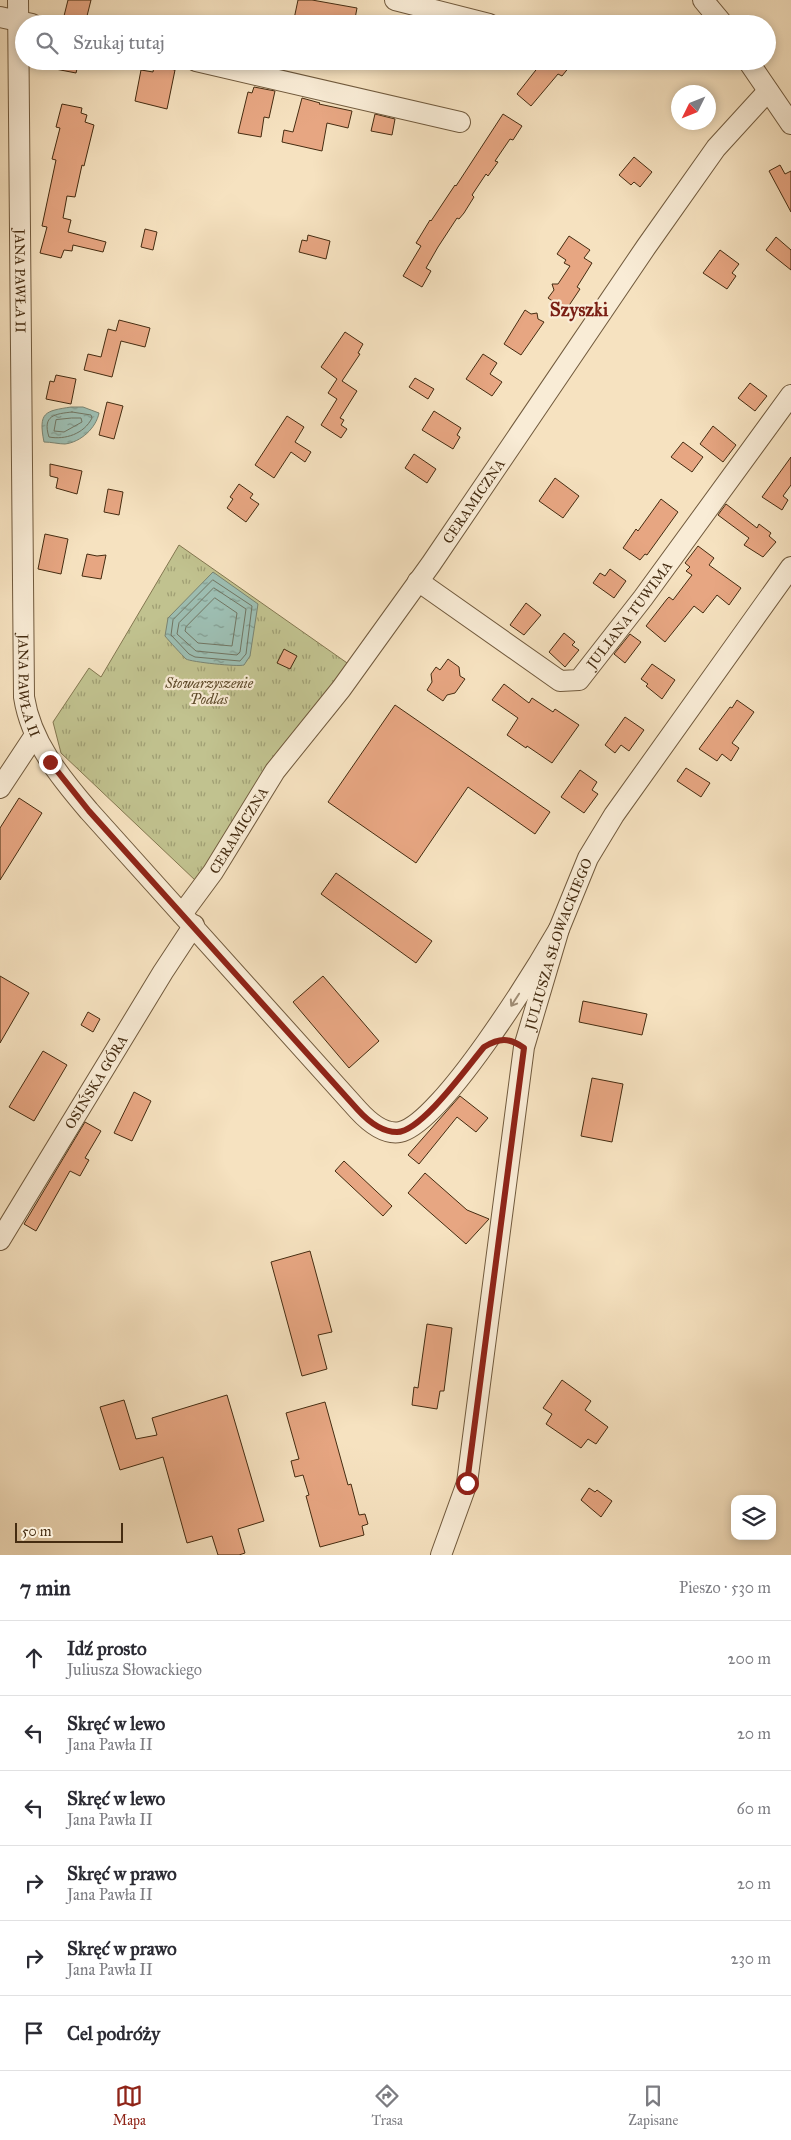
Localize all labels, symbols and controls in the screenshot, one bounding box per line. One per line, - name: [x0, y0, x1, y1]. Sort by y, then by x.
- search box: [15, 15, 776, 70]
- icon: search: [33, 29, 61, 57]
- text: Szukaj tutaj: [73, 31, 165, 54]
- north arrow: [671, 85, 716, 130]
- street label: JANA PAWŁA II: [10, 227, 29, 333]
- district label: Szyszki: [550, 298, 609, 322]
- street label: CERAMICZNA: [439, 455, 509, 547]
- street label: JULIANA TUWIMA: [582, 558, 676, 674]
- street label: JANA PAWŁA II: [13, 632, 43, 740]
- park label: Stowarzyszenie Podlas: [164, 675, 254, 708]
- route end: [39, 751, 62, 774]
- street label: CERAMICZNA: [206, 784, 272, 877]
- street label: JULIUSZA SŁOWACKIEGO: [521, 856, 596, 1034]
- one-way arrow: [510, 993, 520, 1007]
- street label: OSIŃSKA GÓRA: [61, 1032, 132, 1132]
- route start: [456, 1472, 479, 1495]
- map controls: [731, 1495, 776, 1540]
- button: layers: [731, 1495, 776, 1540]
- scale bar: [15, 1520, 122, 1543]
- text: 50 m: [22, 1523, 51, 1540]
- text: 7 min: [20, 1575, 71, 1601]
- text: Pieszo · 530 m: [679, 1578, 771, 1597]
- text: Idź prosto: [67, 1637, 147, 1660]
- icon: ahead: [20, 1644, 48, 1672]
- text: 200 m: [728, 1649, 771, 1668]
- text: Juliusza Słowackiego: [67, 1660, 202, 1679]
- text: Skręć w lewo: [67, 1712, 165, 1735]
- icon: left: [20, 1719, 48, 1747]
- text: 20 m: [737, 1724, 771, 1743]
- text: Jana Pawła II: [67, 1735, 153, 1754]
- text: Skręć w lewo: [67, 1787, 165, 1810]
- icon: left: [20, 1794, 48, 1822]
- text: 60 m: [737, 1799, 771, 1818]
- text: Jana Pawła II: [67, 1810, 153, 1829]
- text: Skręć w prawo: [67, 1862, 177, 1885]
- icon: right: [20, 1869, 48, 1897]
- text: 20 m: [737, 1874, 771, 1893]
- text: Jana Pawła II: [67, 1885, 153, 1904]
- text: Skręć w prawo: [67, 1937, 177, 1960]
- icon: right: [20, 1944, 48, 1972]
- text: 230 m: [731, 1949, 771, 1968]
- text: Jana Pawła II: [67, 1960, 153, 1979]
- icon: arrive: [20, 2019, 48, 2047]
- text: Cel podróży: [67, 2022, 160, 2045]
- tab: Mapa: [113, 2082, 146, 2129]
- tab: Trasa: [371, 2082, 403, 2129]
- tab: Zapisane: [628, 2082, 678, 2129]

